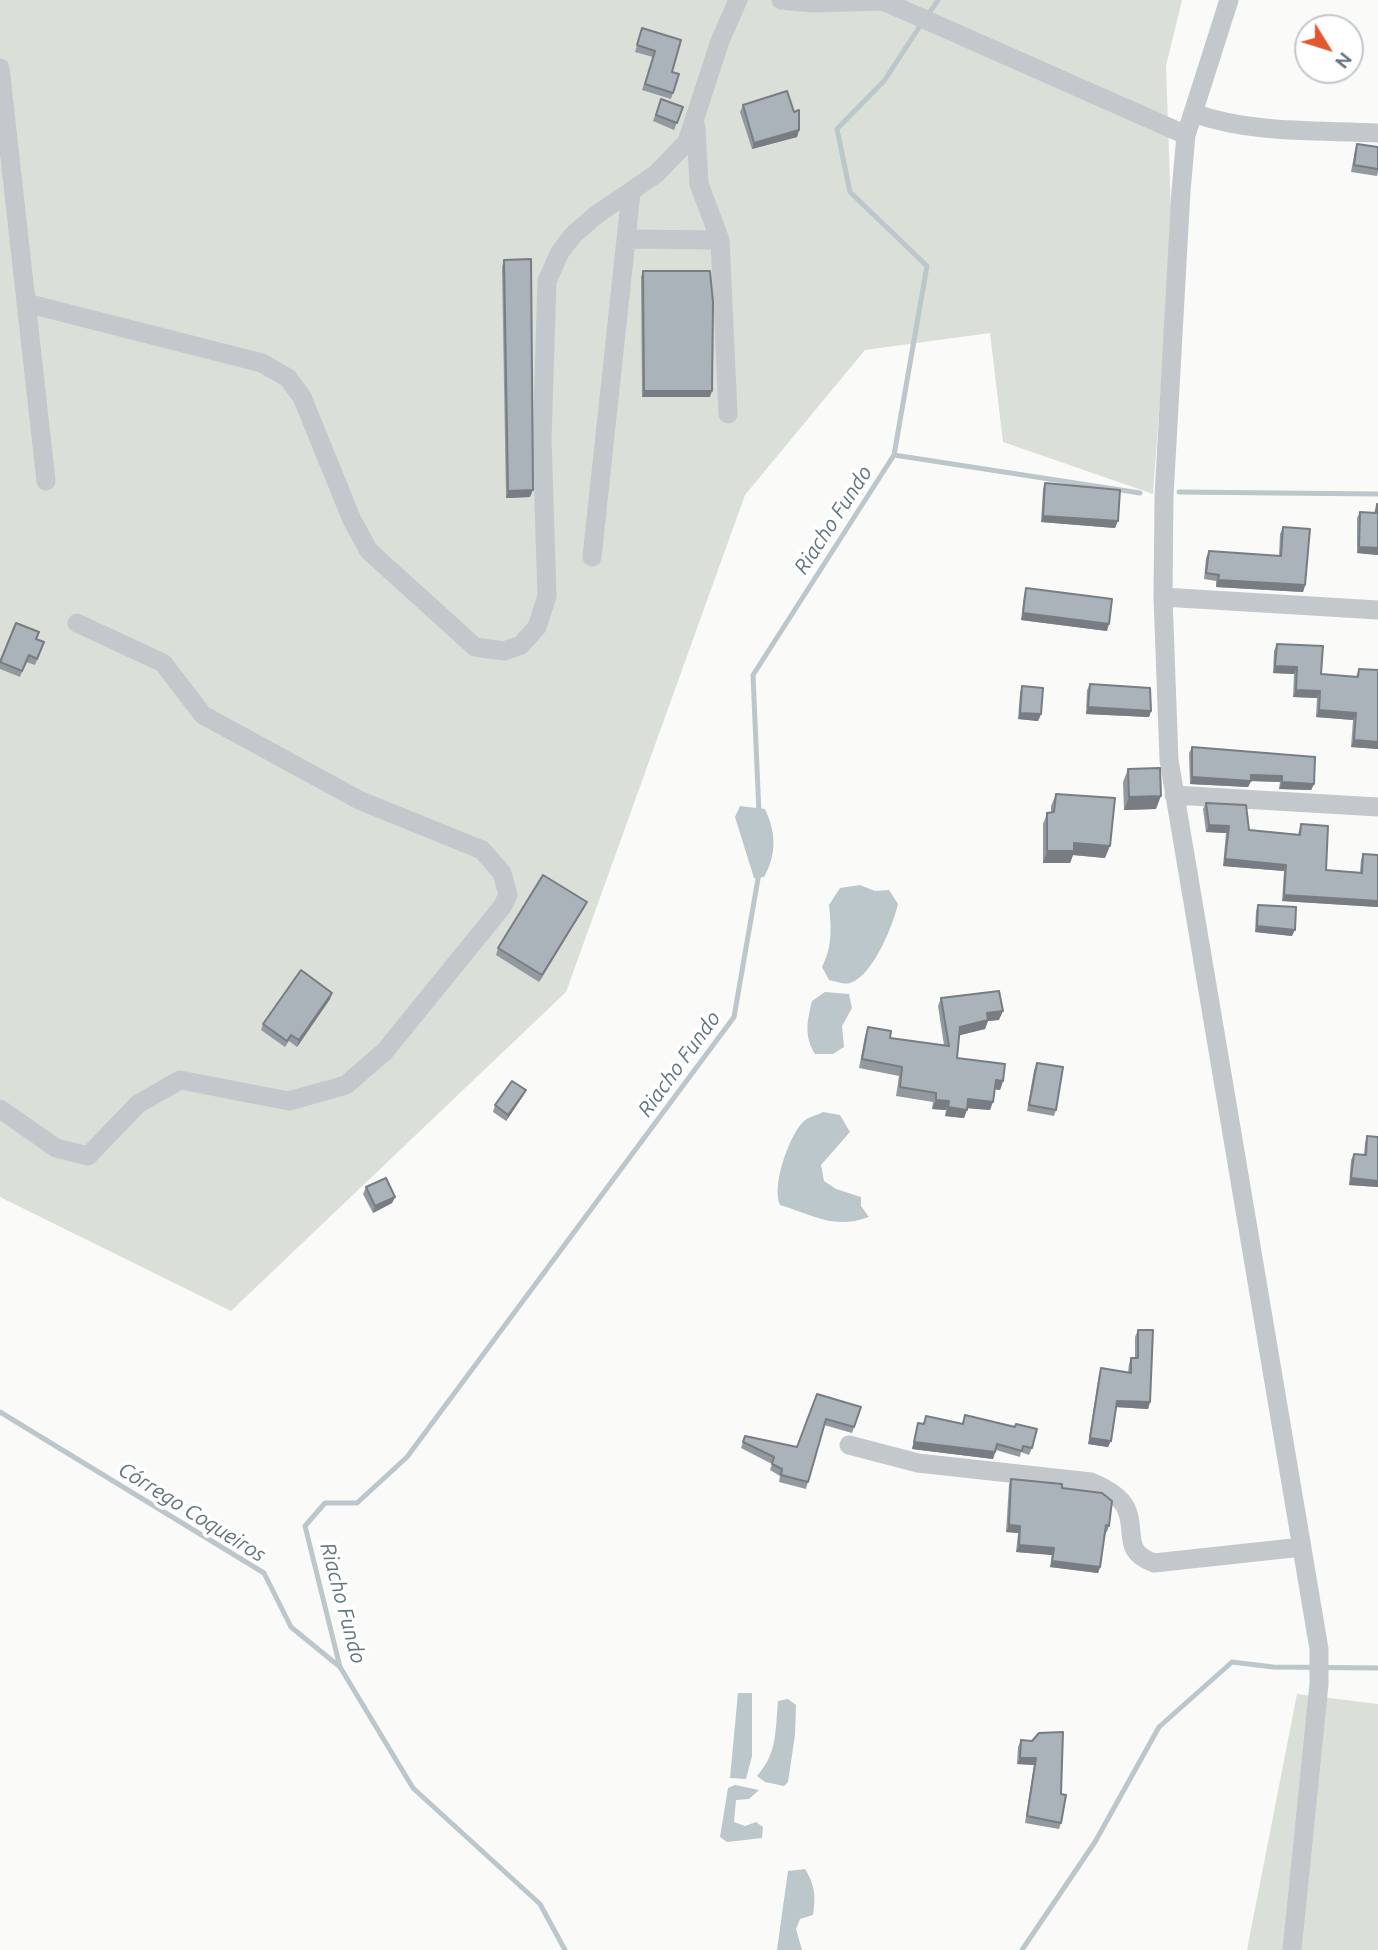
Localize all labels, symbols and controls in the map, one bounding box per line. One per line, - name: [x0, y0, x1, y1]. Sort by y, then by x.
- north arrow: [1294, 14, 1364, 84]
- text: N: [1331, 48, 1357, 73]
- water label: Riacho Fundo: [789, 461, 877, 579]
- water label: Riacho Fundo: [632, 1006, 726, 1122]
- water label: Córrego Coqueiros: [114, 1457, 270, 1567]
- water label: Riacho Fundo: [315, 1540, 371, 1666]

